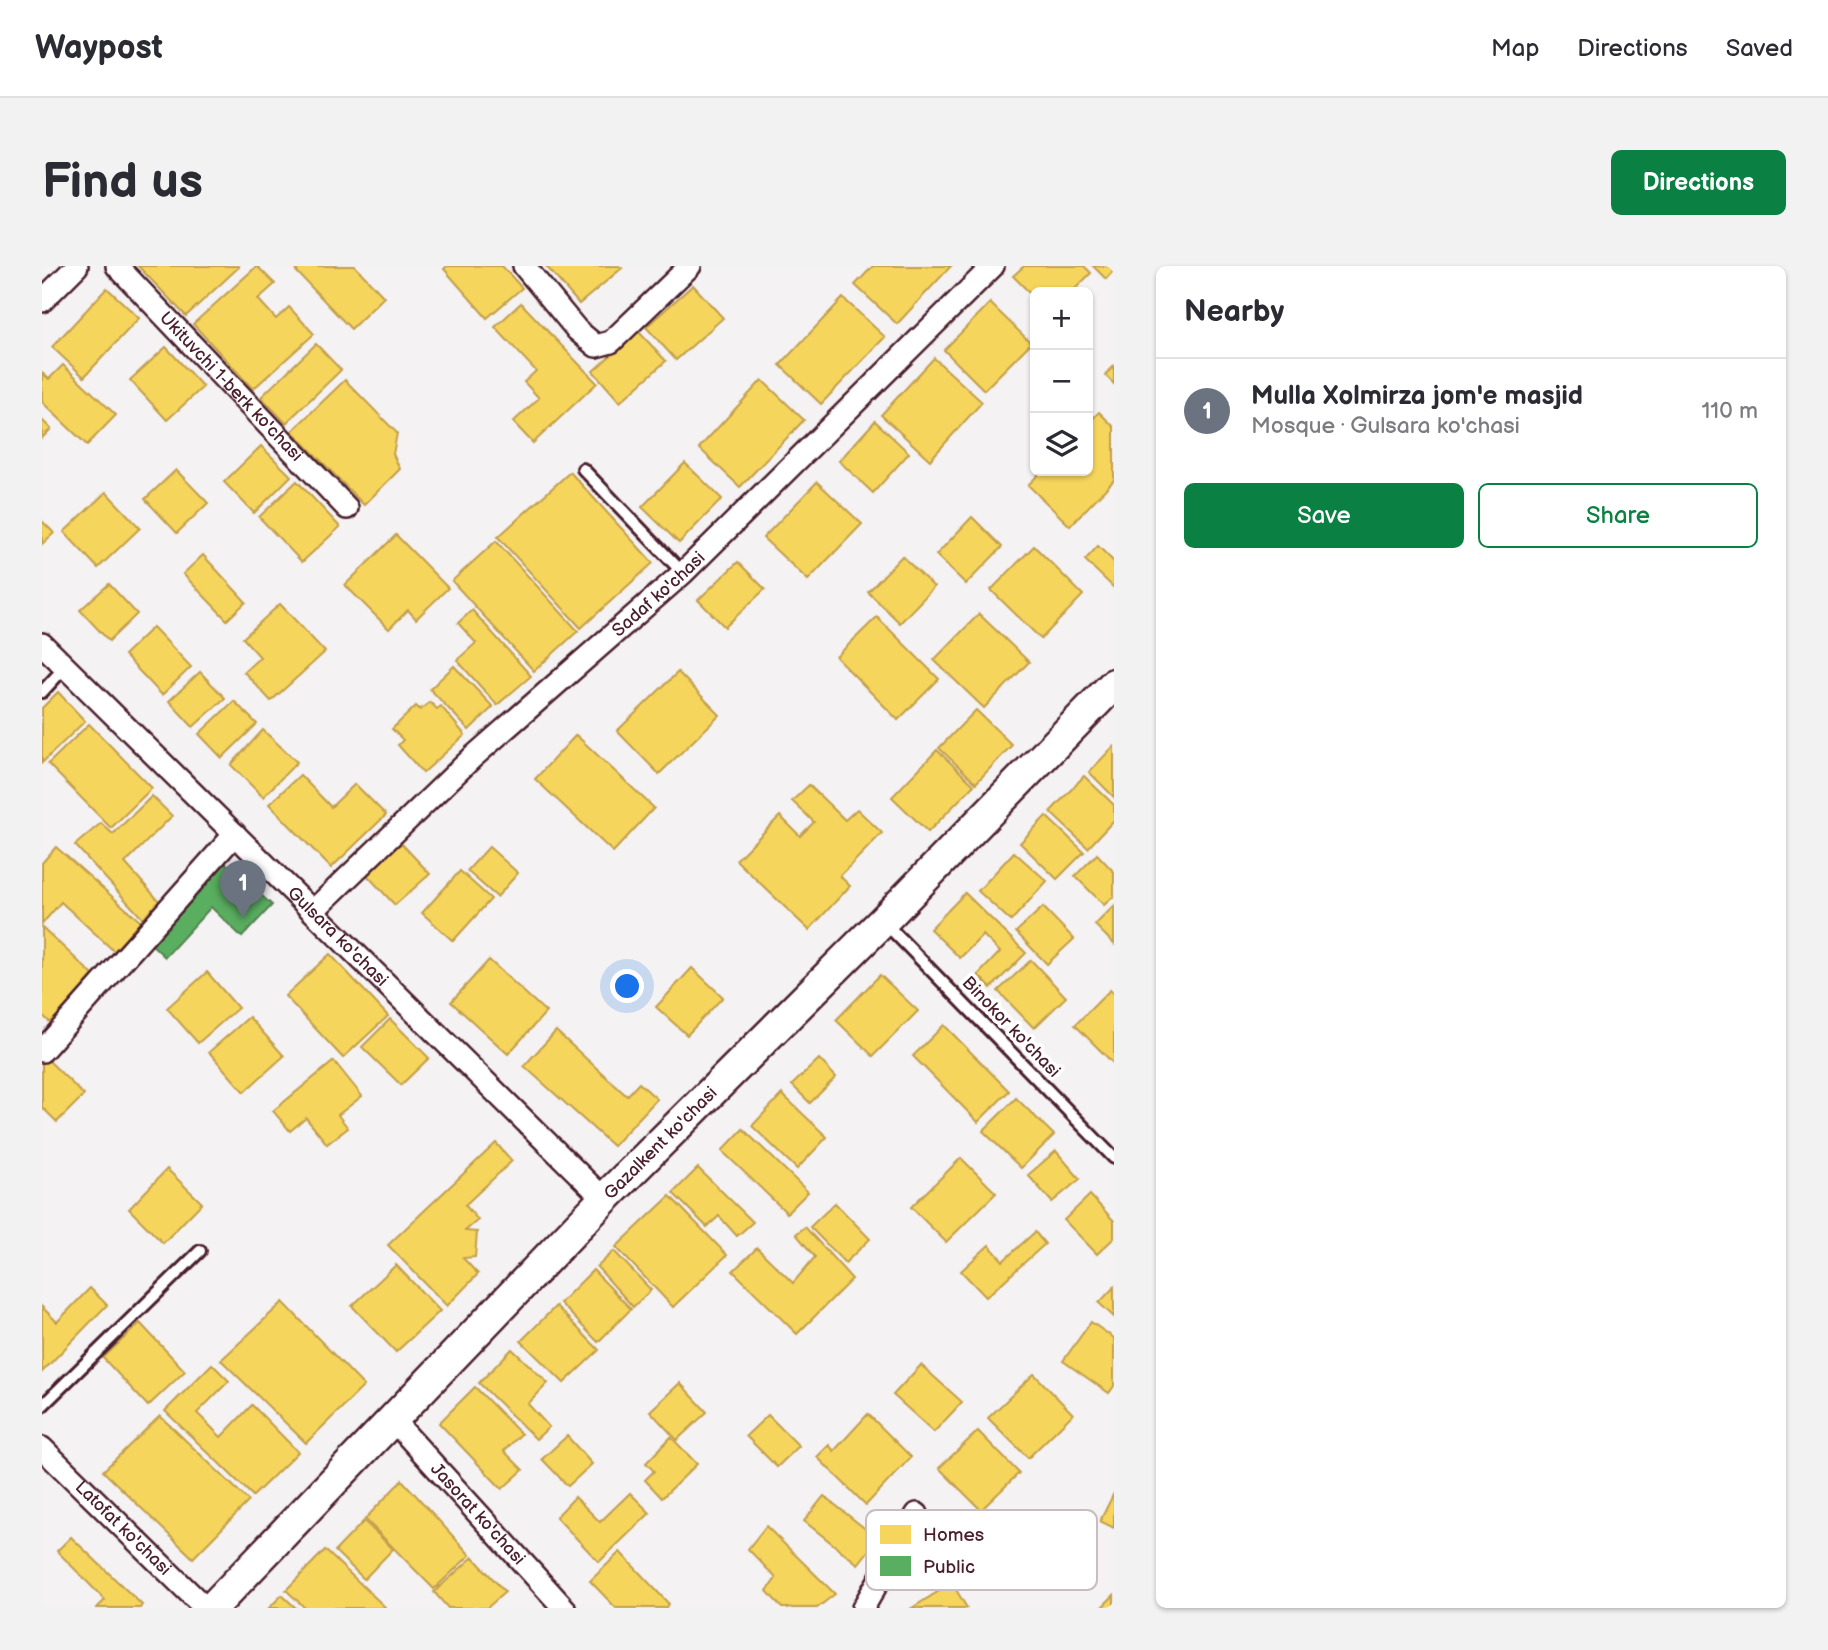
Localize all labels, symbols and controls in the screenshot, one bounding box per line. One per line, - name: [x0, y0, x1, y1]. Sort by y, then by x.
- text: Waypost: [35, 28, 163, 68]
- text: Map: [1491, 34, 1539, 63]
- text: Directions: [1577, 34, 1688, 63]
- text: Saved: [1726, 34, 1793, 63]
- button: Directions: [1611, 150, 1786, 215]
- text: Find us: [42, 153, 203, 212]
- map controls: [1030, 287, 1093, 476]
- button: +: [1030, 287, 1093, 350]
- text: Nearby: [1184, 294, 1284, 330]
- street label: Ukituvchi 1-berk ko'chasi: [155, 307, 307, 466]
- button: −: [1030, 350, 1093, 413]
- text: Mulla Xolmirza jom'e masjid: [1251, 381, 1583, 412]
- text: 1: [1202, 397, 1212, 425]
- text: 110 m: [1701, 397, 1758, 425]
- text: Mosque · Gulsara ko'chasi: [1251, 412, 1520, 440]
- button: layers: [1030, 413, 1093, 476]
- button: Save: [1184, 483, 1464, 548]
- button: Share: [1478, 483, 1758, 548]
- street label: Sadaf ko'chasi: [608, 547, 709, 641]
- pin: 1: [220, 860, 266, 918]
- street label: Gulsara ko'chasi: [283, 882, 393, 991]
- your location: [610, 969, 644, 1003]
- street label: Binokor ko'chasi: [958, 972, 1064, 1082]
- street label: Gazalkent ko'chasi: [599, 1082, 721, 1204]
- street label: Jasorat ko'chasi: [427, 1458, 530, 1569]
- street label: Latofat ko'chasi: [71, 1476, 176, 1579]
- legend: [866, 1510, 1097, 1590]
- text: Homes: [923, 1524, 984, 1547]
- text: Public: [923, 1556, 975, 1579]

